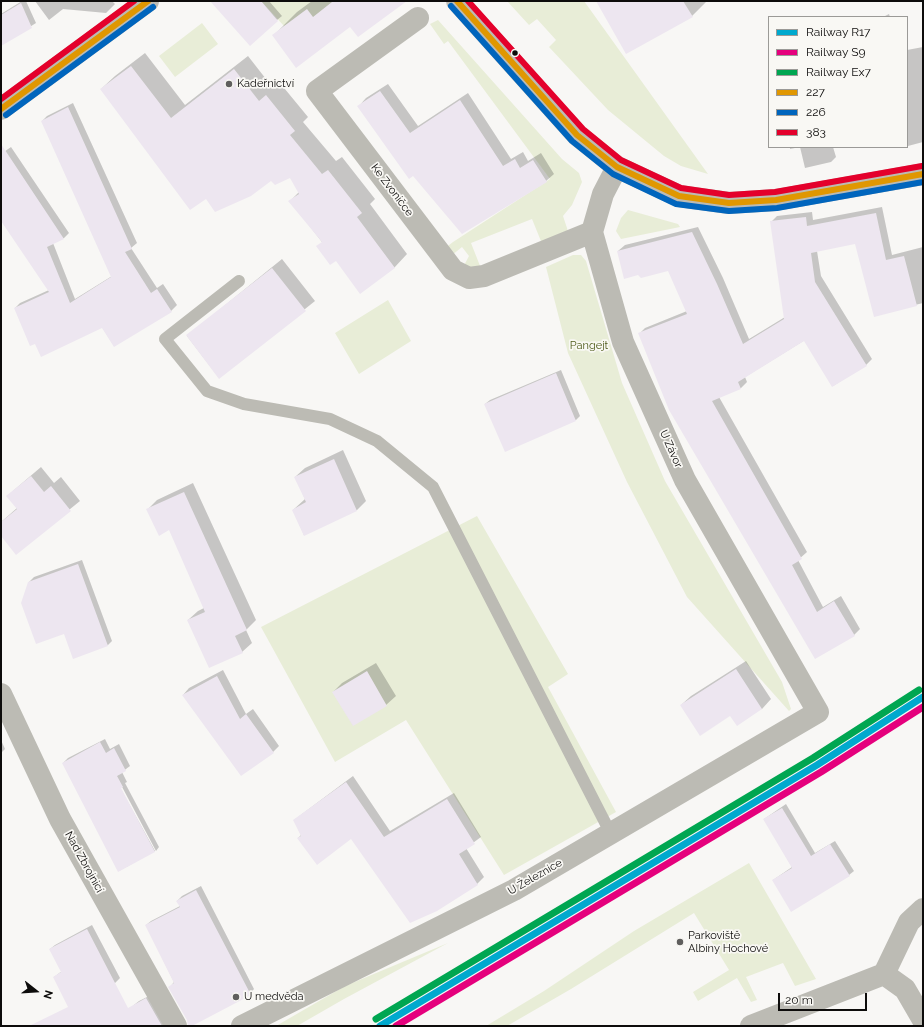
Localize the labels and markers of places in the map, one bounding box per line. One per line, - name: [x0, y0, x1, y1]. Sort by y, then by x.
- unlabelled marker: [510, 48, 520, 58]
- place label: Kadeřnictví: [237, 77, 294, 91]
- marker: Kadeřnictví: [224, 79, 234, 89]
- place label: Parkoviště Albíny Hochové: [688, 929, 768, 955]
- marker: Parkoviště Albíny Hochové: [675, 937, 685, 947]
- place label: U medvěda: [244, 990, 303, 1004]
- marker: U medvěda: [231, 992, 241, 1002]

